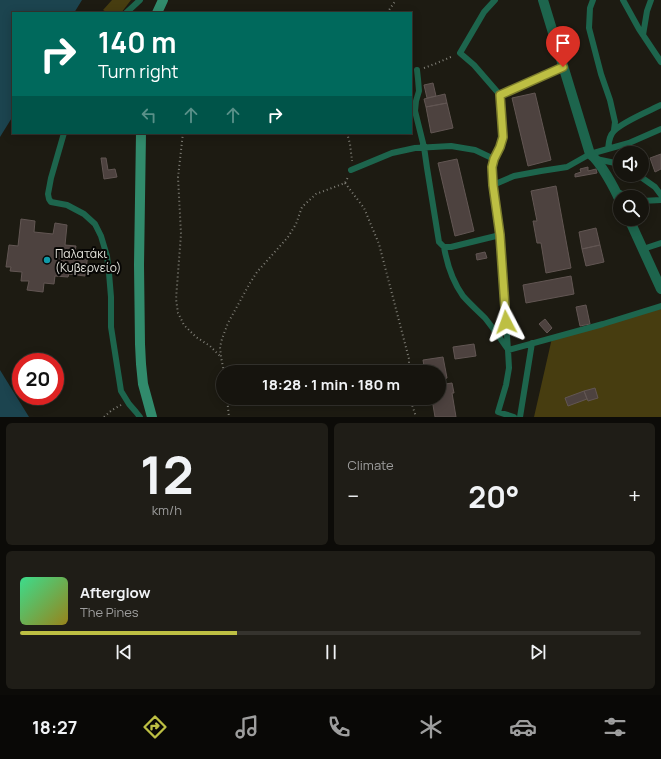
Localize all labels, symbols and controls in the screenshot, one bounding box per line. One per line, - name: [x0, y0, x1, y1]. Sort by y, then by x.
- text: 140 m: [98, 23, 177, 61]
- pin: [546, 26, 580, 67]
- icon: right: [32, 28, 84, 80]
- icon: arrive: [552, 32, 574, 54]
- text: Turn right: [98, 59, 179, 83]
- icon: left: [138, 104, 160, 126]
- icon: ahead: [180, 104, 202, 126]
- icon: ahead: [222, 104, 244, 126]
- icon: right: [264, 104, 286, 126]
- map controls: [613, 146, 649, 226]
- button: sound: [613, 146, 649, 182]
- button: search: [613, 190, 649, 226]
- place label: Παλατάκι (Κυβερνείο): [55, 245, 121, 276]
- marker: Παλατάκι (Κυβερνείο): [42, 255, 52, 265]
- position arrow: [485, 301, 527, 343]
- speed limit sign: 20: [12, 353, 64, 405]
- text: 18:28 · 1 min · 180 m: [262, 374, 400, 395]
- text: 12: [140, 439, 194, 510]
- text: Climate: [348, 456, 394, 474]
- text: 20°: [468, 476, 519, 517]
- text: −: [348, 481, 359, 511]
- text: +: [628, 481, 641, 511]
- text: km/h: [152, 501, 182, 519]
- text: Afterglow: [80, 582, 151, 603]
- text: The Pines: [80, 603, 139, 621]
- icon: previous: [113, 641, 135, 663]
- icon: pause: [320, 641, 342, 663]
- icon: next: [527, 641, 549, 663]
- icon: directions: [141, 713, 169, 741]
- icon: music: [233, 713, 261, 741]
- icon: phone: [325, 713, 353, 741]
- icon: climate: [417, 713, 445, 741]
- icon: car: [509, 713, 537, 741]
- icon: filters: [601, 713, 629, 741]
- text: 18:27: [32, 715, 77, 739]

